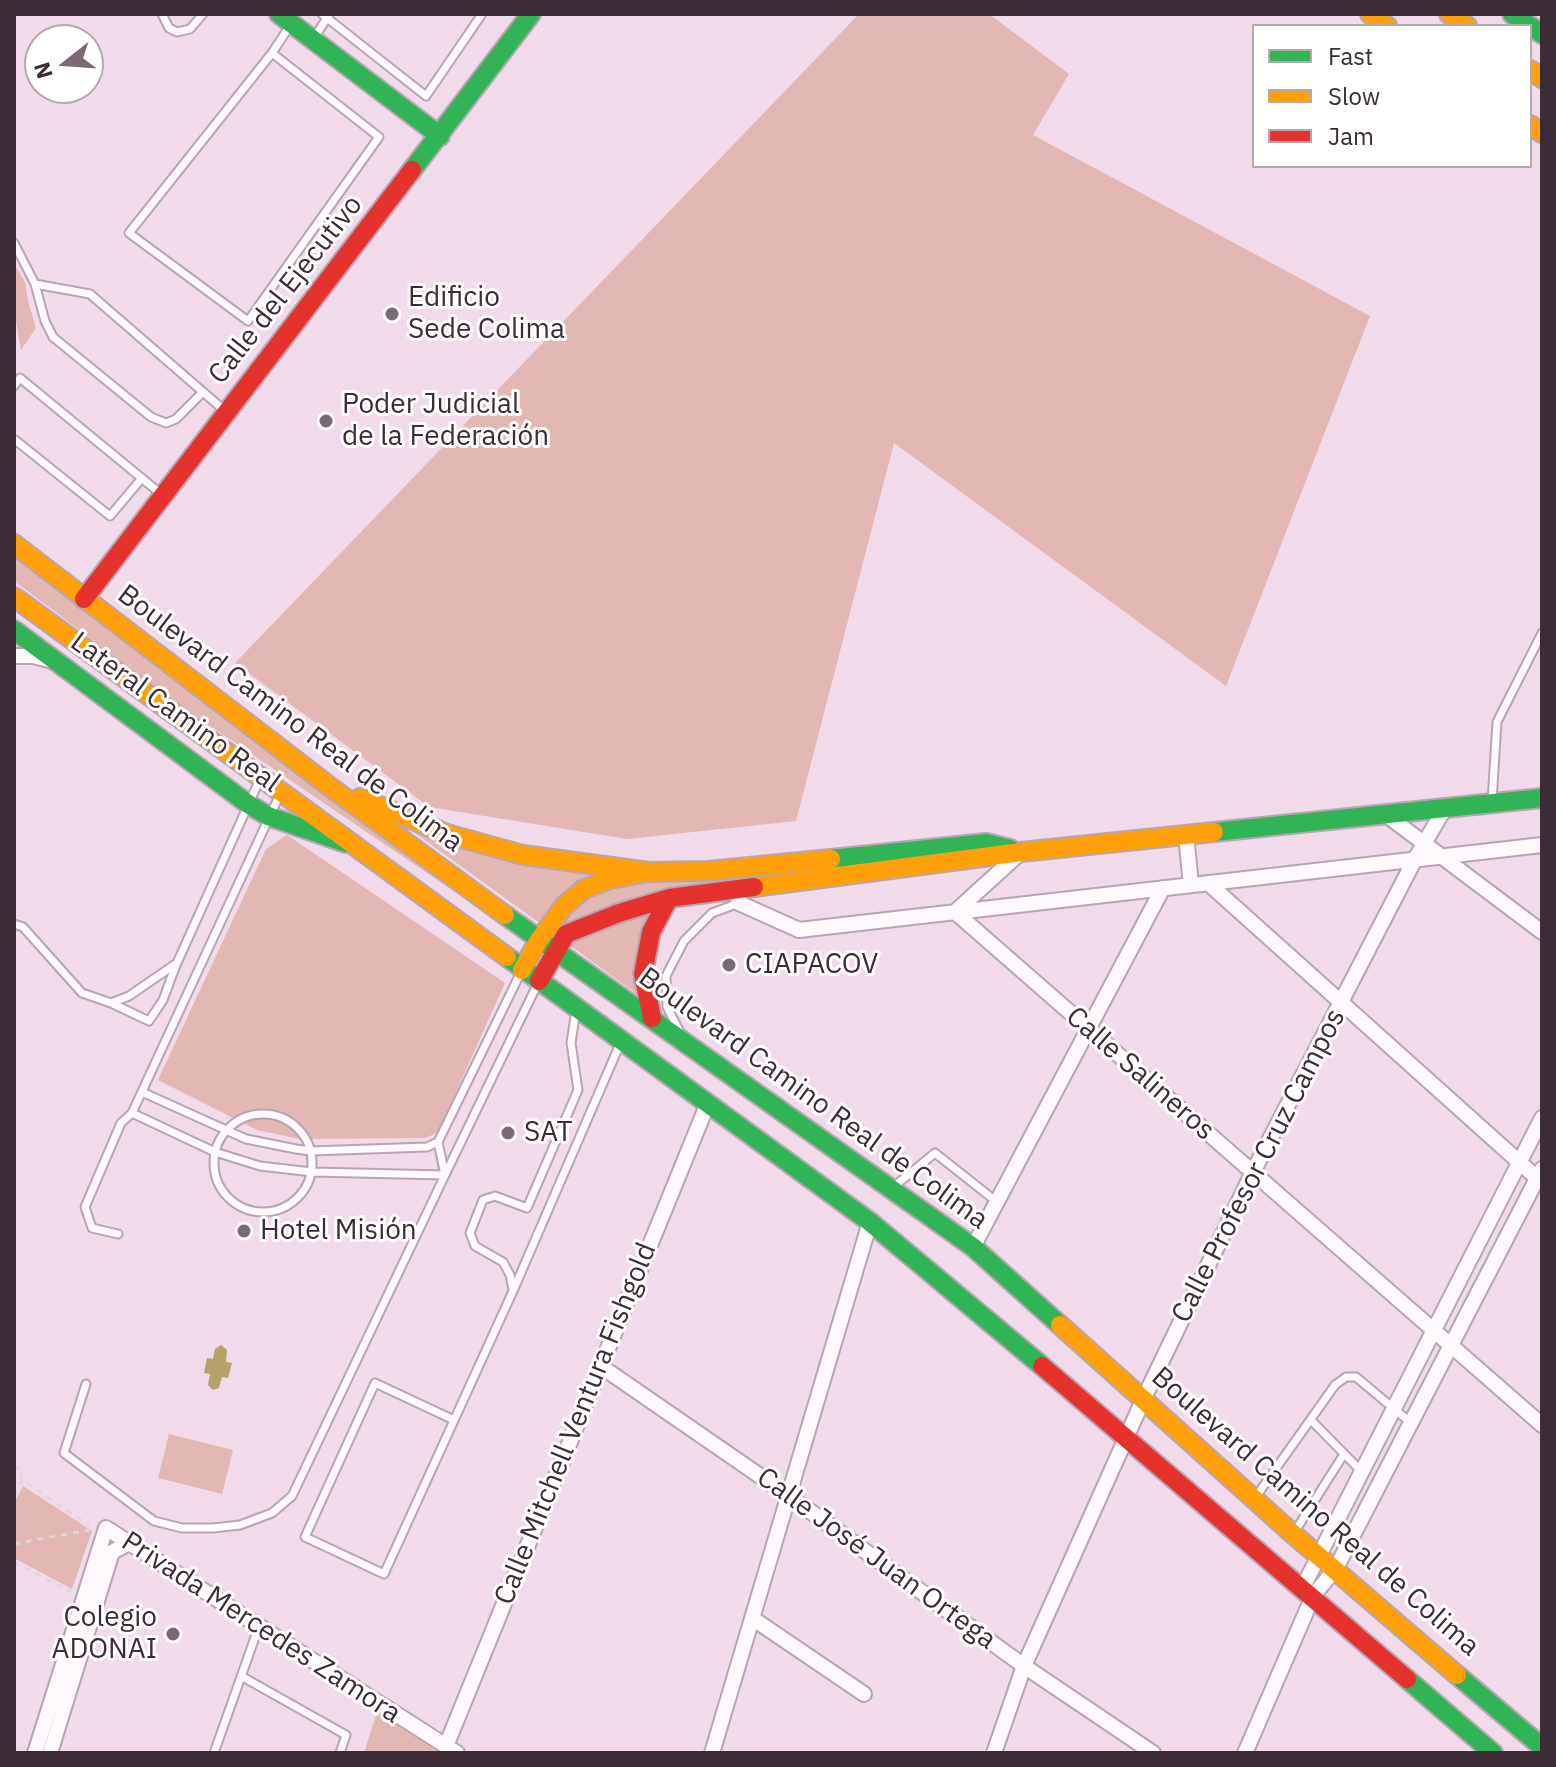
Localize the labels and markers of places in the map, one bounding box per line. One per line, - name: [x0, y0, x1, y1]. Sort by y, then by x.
- place label: Edificio Sede Colima: [408, 281, 565, 347]
- marker: Edificio Sede Colima: [383, 305, 401, 323]
- place label: Poder Judicial de la Federación: [342, 388, 549, 454]
- marker: Poder Judicial de la Federación: [317, 412, 335, 430]
- place label: CIAPACOV: [745, 948, 878, 982]
- marker: CIAPACOV: [720, 956, 738, 974]
- place label: SAT: [524, 1116, 572, 1150]
- marker: SAT: [499, 1124, 517, 1142]
- place label: Hotel Misión: [260, 1214, 417, 1248]
- marker: Hotel Misión: [235, 1222, 253, 1240]
- place label: Colegio ADONAI: [51, 1601, 157, 1667]
- marker: Colegio ADONAI: [164, 1625, 182, 1643]

